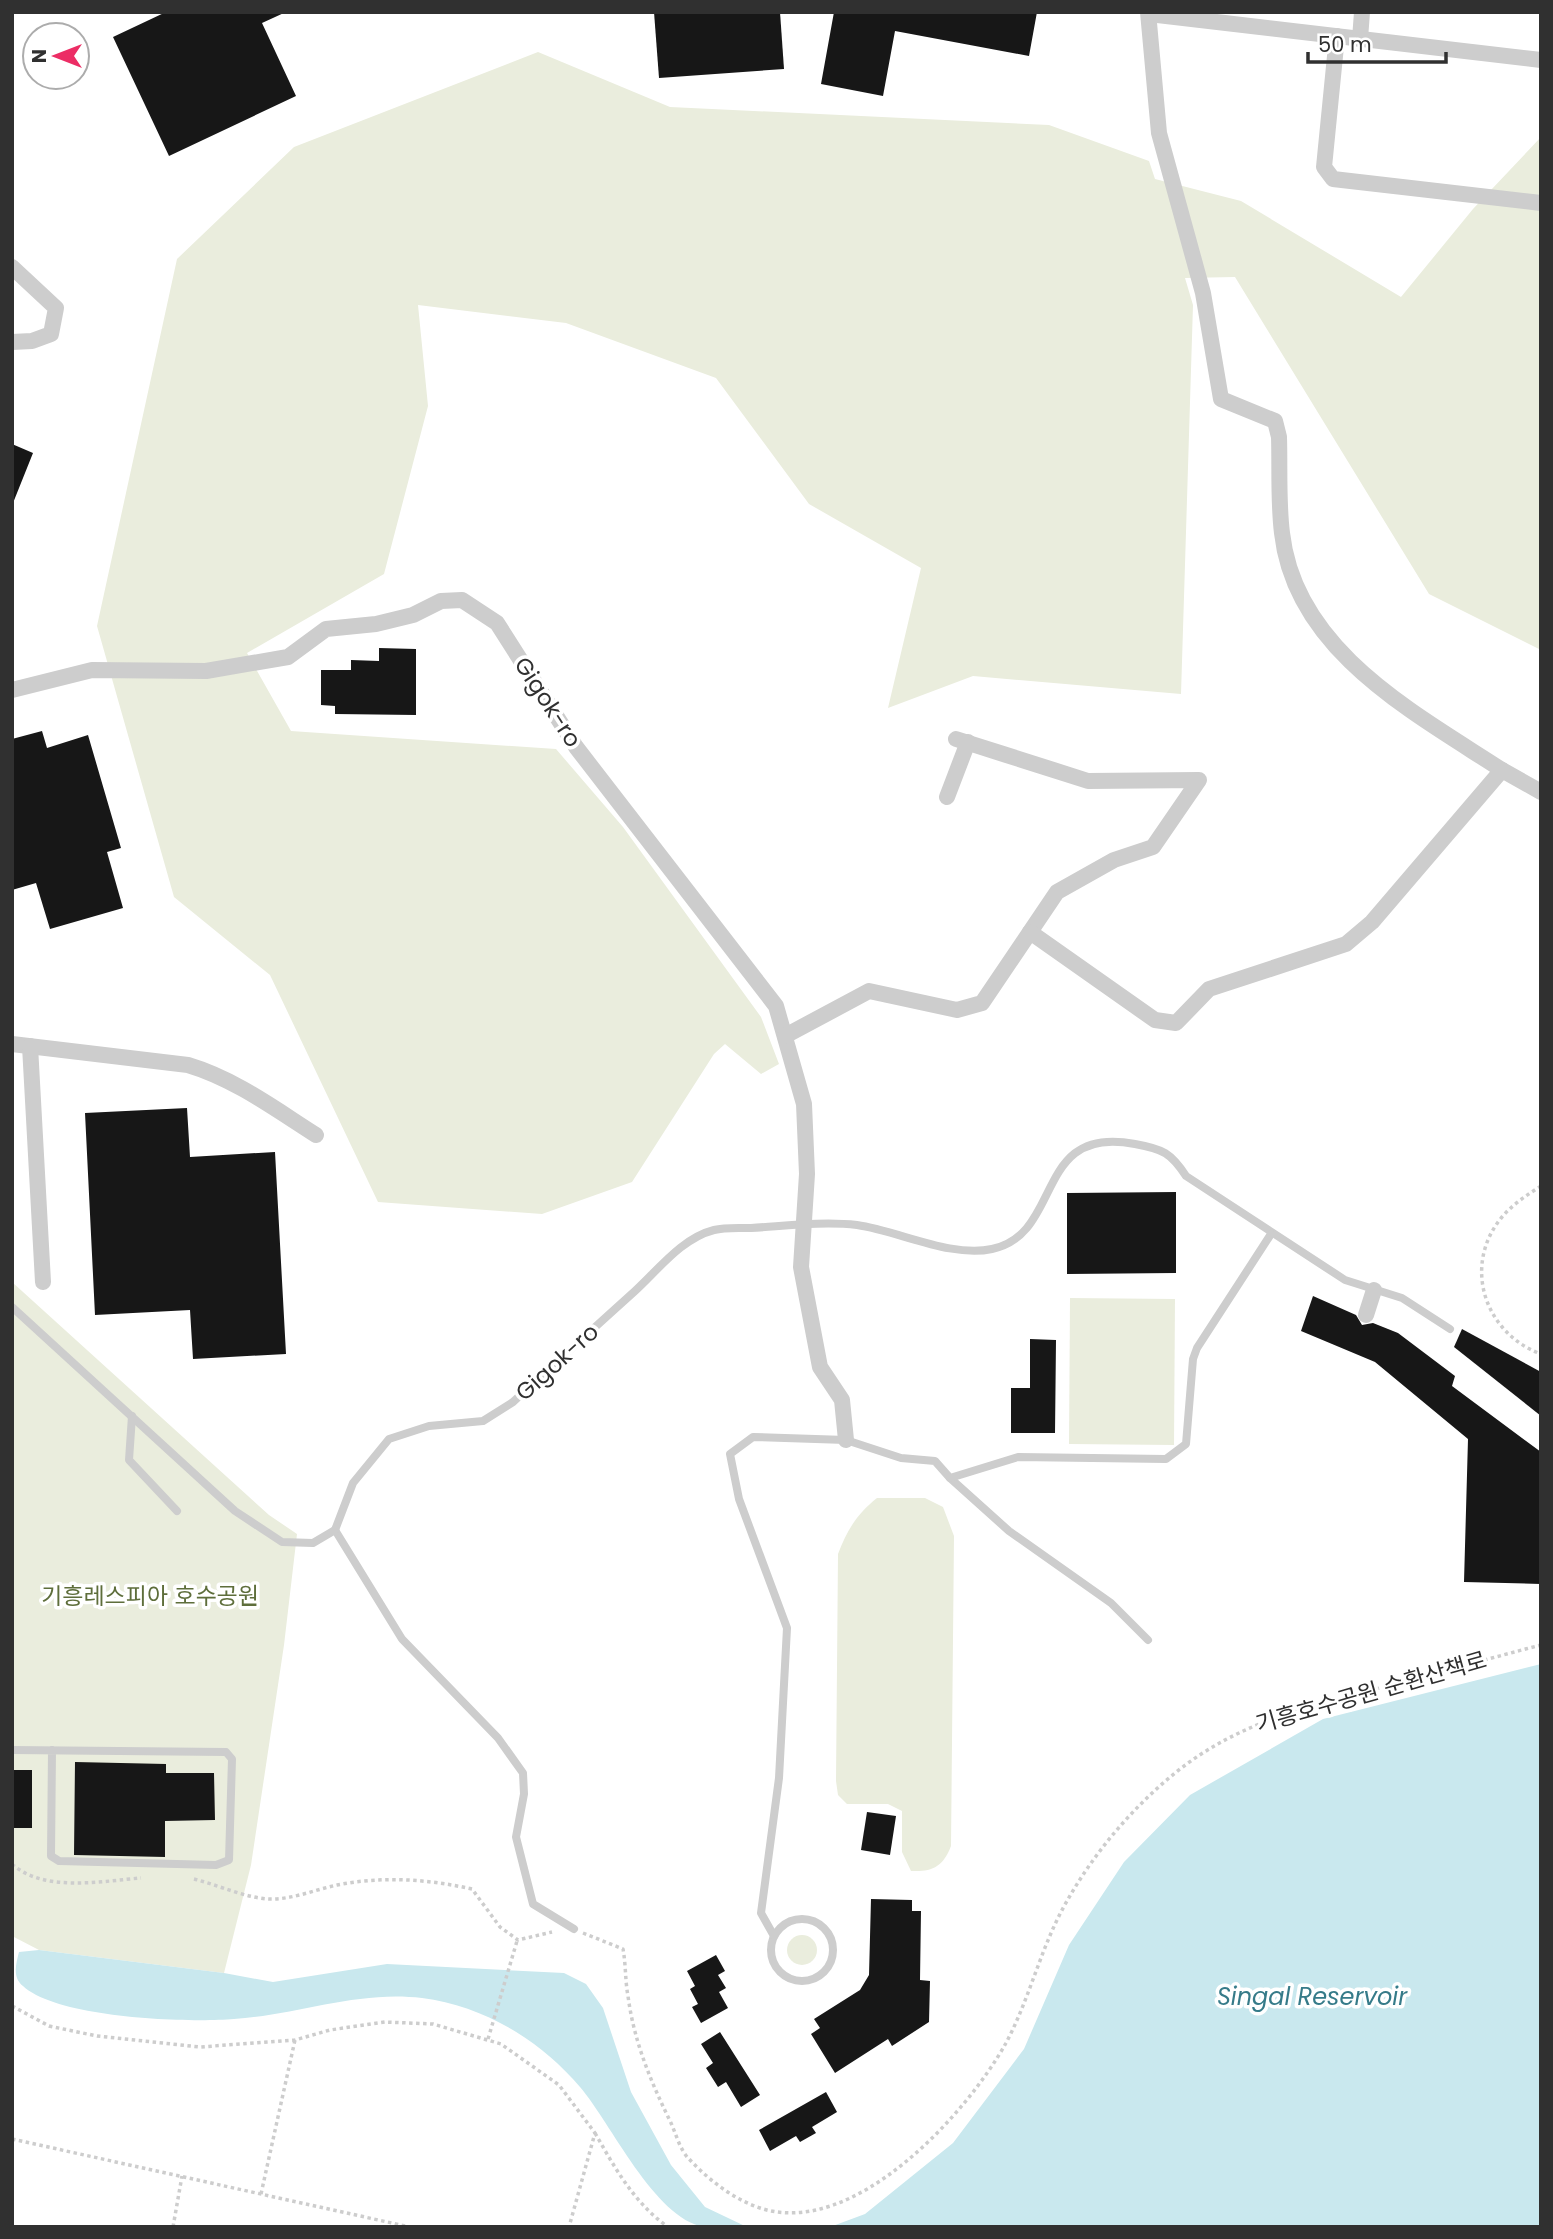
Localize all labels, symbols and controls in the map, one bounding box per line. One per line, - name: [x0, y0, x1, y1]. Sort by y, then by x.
- north arrow: [21, 21, 91, 91]
- scale bar: [1308, 21, 1446, 65]
- text: 50 m: [1318, 30, 1372, 59]
- text: N: [26, 49, 53, 63]
- street label: Gigok-ro: [507, 651, 589, 753]
- street label: Gigok-ro: [509, 1316, 605, 1408]
- park label: 기흥레스피아 호수공원: [41, 1580, 259, 1612]
- street label: 기흥호수공원 순환산책로: [1252, 1644, 1490, 1740]
- water label: Singal Reservoir: [1217, 1980, 1408, 2013]

